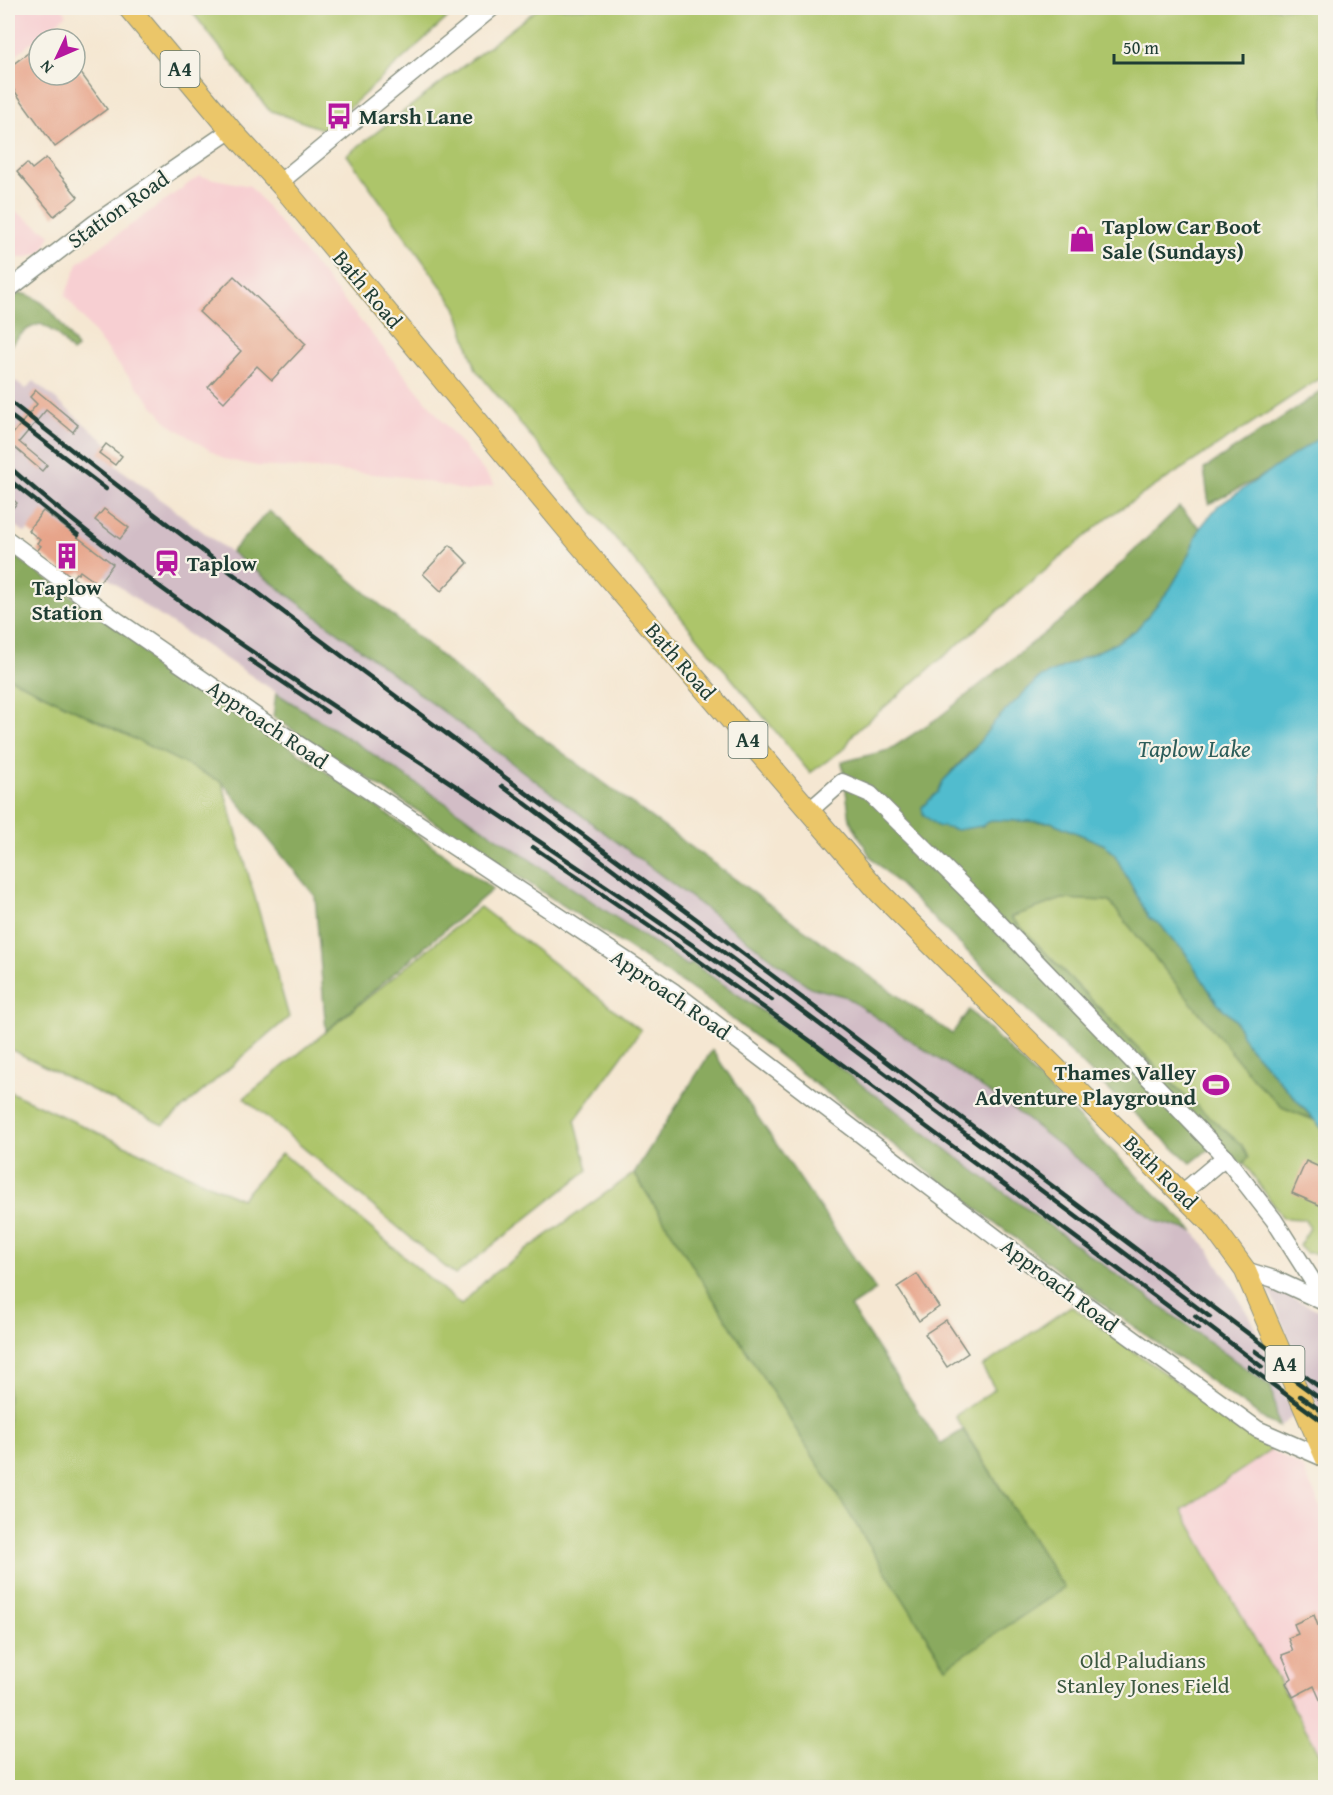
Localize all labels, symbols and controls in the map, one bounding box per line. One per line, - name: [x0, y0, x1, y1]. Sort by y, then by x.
- north arrow: [27, 27, 87, 87]
- scale bar: [1114, 27, 1243, 65]
- text: 50 m: [1123, 34, 1159, 61]
- road number: A4: [160, 51, 200, 87]
- text: N: [34, 55, 59, 80]
- place label: Marsh Lane: [359, 100, 473, 132]
- bus stop icon: Marsh Lane: [324, 101, 354, 131]
- street label: Station Road: [61, 162, 175, 256]
- place label: Taplow Car Boot Sale (Sundays): [1102, 210, 1261, 267]
- shop icon: Taplow Car Boot Sale (Sundays): [1067, 224, 1097, 254]
- street label: Bath Road: [326, 243, 411, 335]
- building icon: Taplow Station: [52, 541, 82, 571]
- place label: Taplow: [187, 547, 257, 579]
- station icon: Taplow: [152, 548, 182, 578]
- place label: Taplow Station: [31, 571, 103, 628]
- street label: Bath Road: [638, 615, 724, 707]
- street label: Approach Road: [201, 672, 335, 777]
- road number: A4: [728, 722, 768, 758]
- water label: Taplow Lake: [1137, 731, 1251, 766]
- street label: Approach Road: [604, 941, 738, 1047]
- place label: Thames Valley Adventure Playground: [975, 1056, 1197, 1113]
- sports icon: Thames Valley Adventure Playground: [1201, 1070, 1231, 1100]
- street label: Bath Road: [1116, 1127, 1206, 1217]
- street label: Approach Road: [994, 1230, 1126, 1340]
- road number: A4: [1266, 1346, 1304, 1382]
- park label: Old Paludians Stanley Jones Field: [1056, 1644, 1230, 1701]

